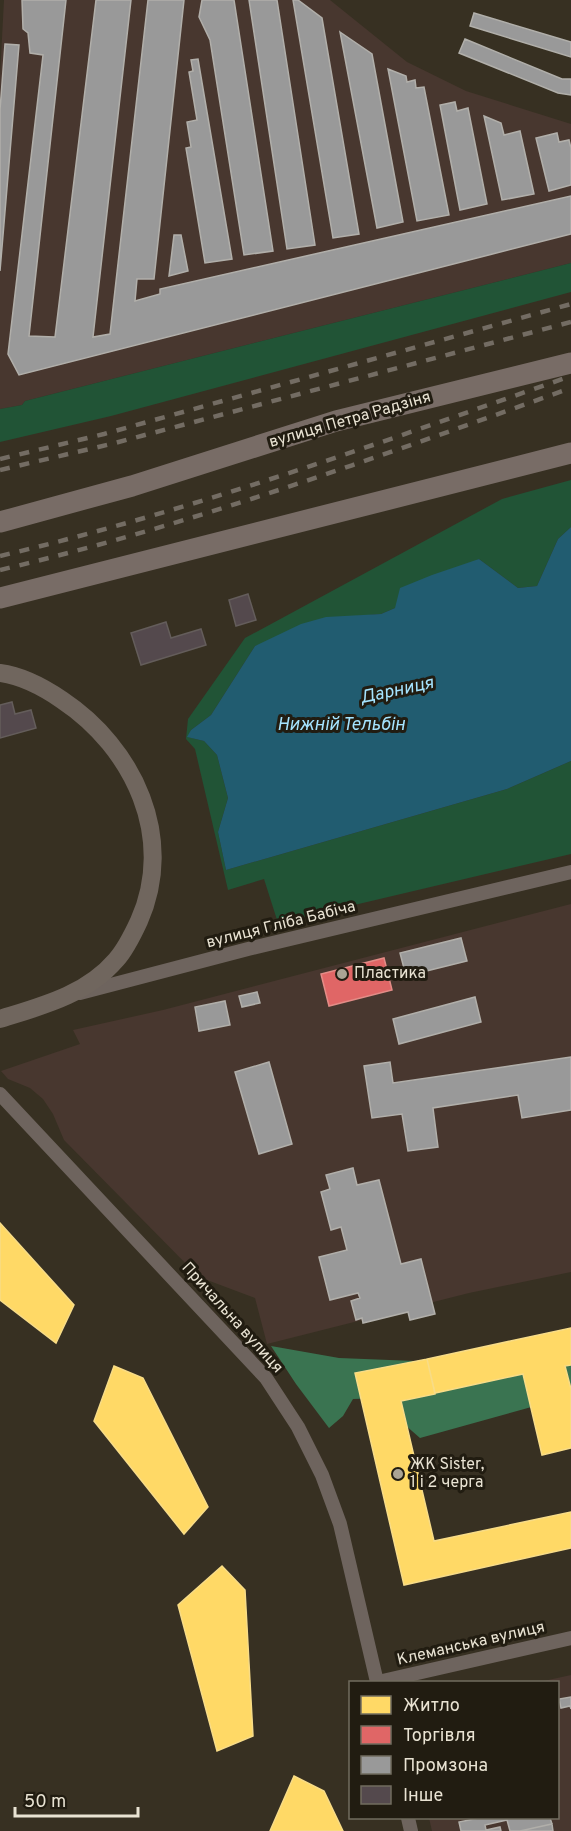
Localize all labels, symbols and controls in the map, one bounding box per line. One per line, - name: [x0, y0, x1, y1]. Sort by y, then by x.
- street label: вулиця Петра Радзіня: [267, 387, 433, 453]
- water label: Дарниця: [358, 672, 437, 710]
- water label: Нижній Тельбін: [277, 714, 406, 737]
- street label: вулиця Гліба Бабіча: [204, 897, 358, 953]
- place label: Пластика: [354, 964, 426, 984]
- marker: Пластика: [335, 967, 349, 981]
- street label: Причальна вулиця: [177, 1258, 287, 1378]
- place label: ЖК Sister, 1 і 2 черга: [410, 1455, 484, 1493]
- marker: ЖК Sister, 1 і 2 черга: [391, 1467, 405, 1481]
- street label: Клеманська вулиця: [395, 1617, 547, 1671]
- legend: [349, 1681, 559, 1819]
- text: Житло: [403, 1695, 460, 1718]
- text: Торгівля: [403, 1725, 476, 1748]
- text: Промзона: [403, 1755, 488, 1778]
- scale bar: [15, 1780, 138, 1818]
- text: Інше: [403, 1785, 443, 1808]
- text: 50 m: [24, 1791, 66, 1814]

